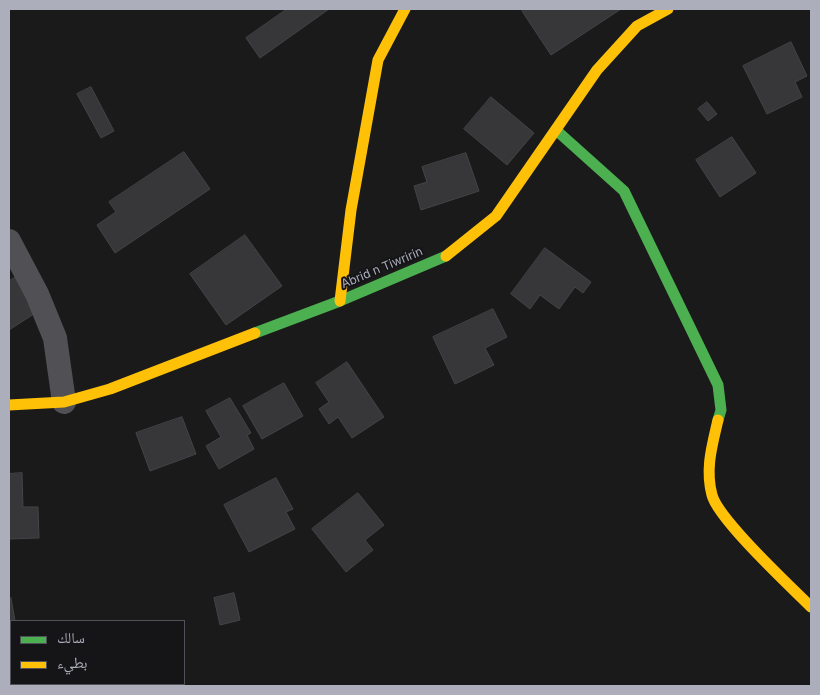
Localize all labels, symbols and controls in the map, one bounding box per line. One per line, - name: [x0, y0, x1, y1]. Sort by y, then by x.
- street label: Abrid n Tiwririn: [339, 244, 425, 292]
- legend: [10, 620, 185, 685]
- text: سالك: [57, 628, 85, 647]
- text: بطيء: [57, 653, 87, 672]

